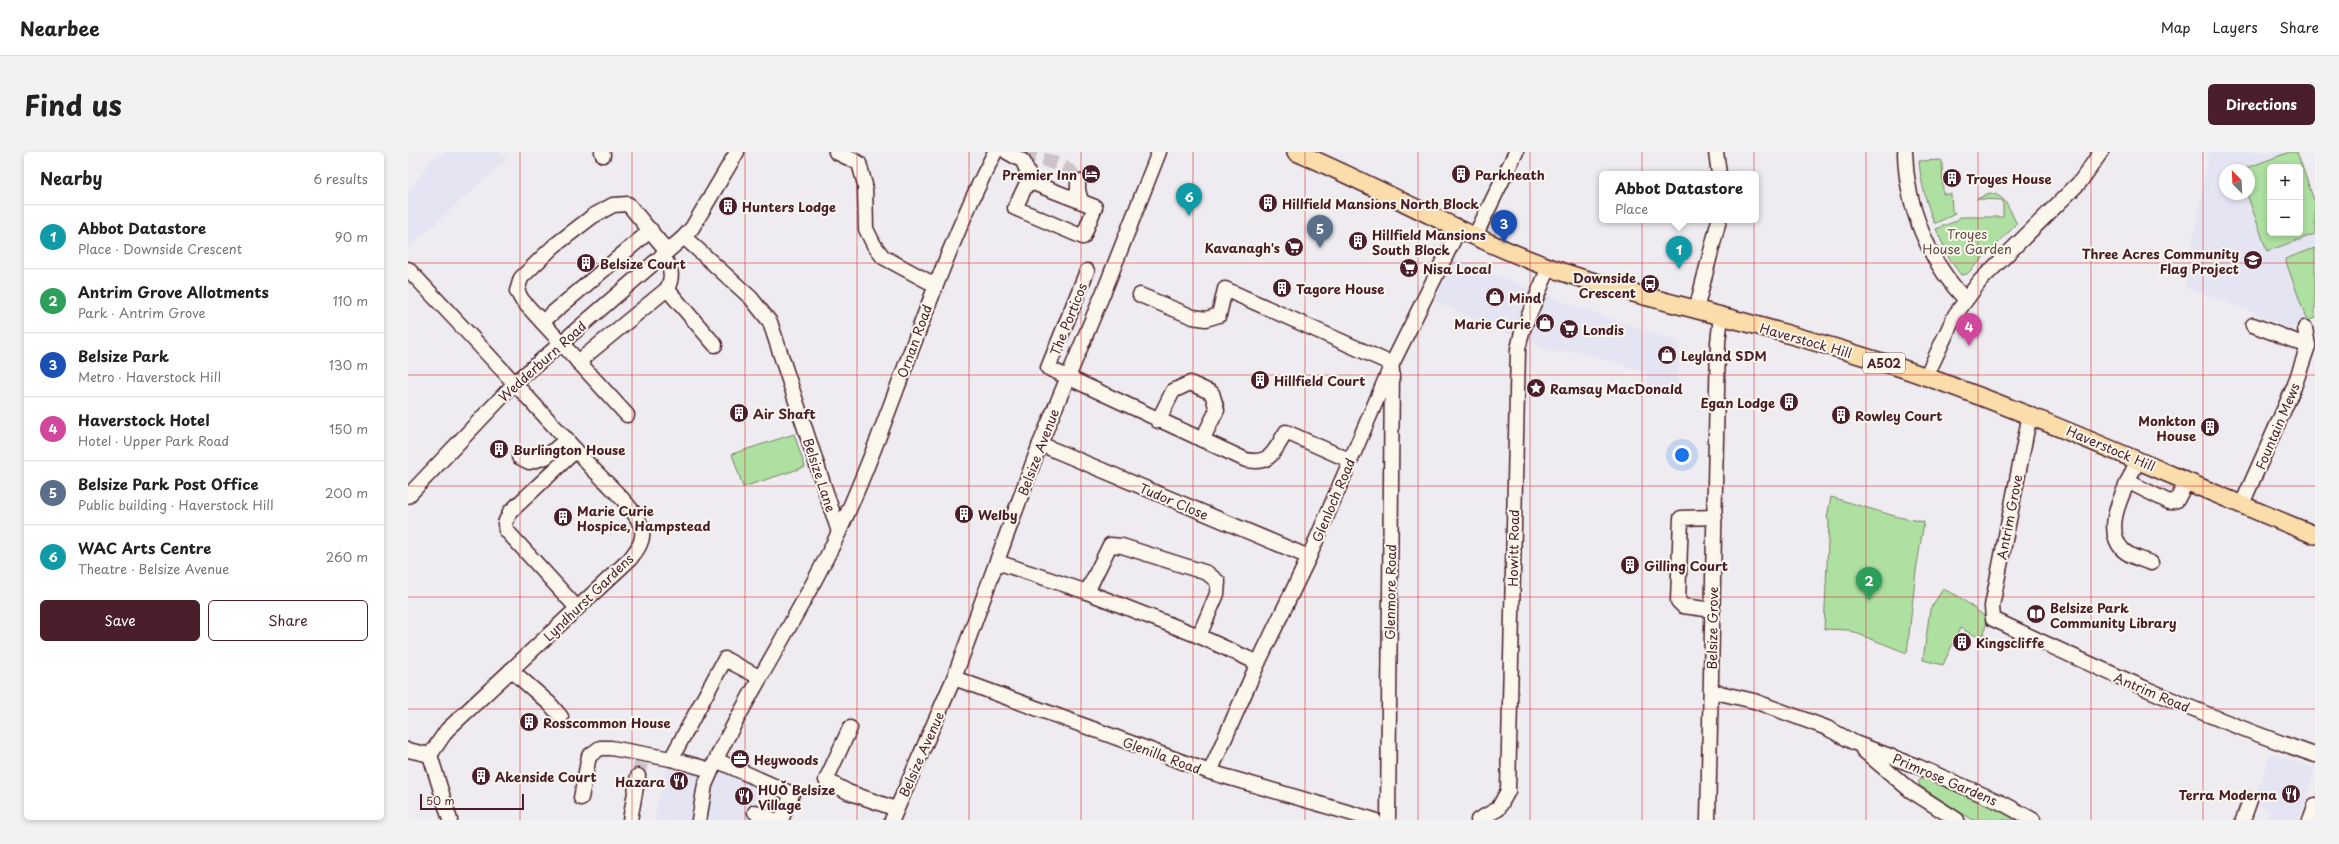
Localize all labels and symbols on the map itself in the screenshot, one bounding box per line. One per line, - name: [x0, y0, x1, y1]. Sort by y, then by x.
- hotel icon: Premier Inn: [1080, 163, 1102, 185]
- building icon: Parkheath: [1450, 163, 1472, 185]
- north arrow: [2219, 164, 2255, 200]
- place label: Premier Inn: [1002, 165, 1077, 184]
- place label: Parkheath: [1475, 165, 1545, 184]
- building icon: Troyes House: [1941, 167, 1963, 189]
- place label: Troyes House: [1966, 169, 2052, 188]
- pin: 6: [1176, 183, 1202, 216]
- building icon: Hillfield Mansions North Block: [1257, 192, 1279, 214]
- place label: Hillfield Mansions North Block: [1282, 194, 1479, 213]
- building icon: Hunters Lodge: [717, 195, 739, 217]
- place label: Hunters Lodge: [742, 197, 836, 216]
- pin: 3: [1491, 210, 1517, 243]
- pin: 5: [1307, 215, 1333, 248]
- park label: Troyes House Garden: [1922, 224, 2012, 258]
- place label: Hillfield Mansions South Block: [1372, 225, 1486, 259]
- building icon: Hillfield Mansions South Block: [1347, 230, 1369, 252]
- supermarket icon: Kavanagh's: [1283, 236, 1305, 258]
- pin: 1: [1666, 236, 1692, 269]
- place label: Kavanagh's: [1204, 238, 1280, 257]
- place label: Three Acres Community Flag Project: [2082, 244, 2239, 278]
- school or university icon: Three Acres Community Flag Project: [2242, 249, 2264, 271]
- building icon: Belsize Court: [575, 252, 597, 274]
- place label: Belsize Court: [600, 254, 686, 273]
- supermarket icon: Nisa Local: [1398, 257, 1420, 279]
- place label: Nisa Local: [1423, 259, 1492, 278]
- place label: Downside Crescent: [1573, 268, 1636, 302]
- bus stop icon: Downside Crescent: [1639, 273, 1661, 295]
- building icon: Tagore House: [1271, 277, 1293, 299]
- place label: Tagore House: [1296, 279, 1384, 298]
- street label: The Porticos: [1045, 280, 1091, 358]
- shop icon: Mind: [1484, 286, 1506, 308]
- place label: Mind: [1509, 288, 1542, 307]
- street label: Ornan Road: [892, 302, 936, 380]
- shop icon: Marie Curie: [1534, 312, 1556, 334]
- pin: 4: [1956, 313, 1982, 346]
- place label: Marie Curie: [1454, 314, 1531, 333]
- street label: Wedderburn Road: [494, 316, 590, 406]
- supermarket icon: Londis: [1558, 318, 1580, 340]
- street label: Haverstock Hill: [1758, 318, 1854, 362]
- place label: Londis: [1583, 320, 1624, 339]
- shop icon: Leyland SDM: [1656, 344, 1678, 366]
- place label: Leyland SDM: [1681, 346, 1767, 365]
- road number: A502: [1863, 353, 1905, 373]
- building icon: Hillfield Court: [1249, 369, 1271, 391]
- place label: Hillfield Court: [1274, 371, 1365, 390]
- place icon: Ramsay MacDonald: [1525, 377, 1547, 399]
- place label: Ramsay MacDonald: [1550, 379, 1683, 398]
- street label: Fountain Mews: [2250, 380, 2304, 472]
- building icon: Egan Lodge: [1778, 391, 1800, 413]
- place label: Egan Lodge: [1700, 393, 1775, 412]
- building icon: Air Shaft: [728, 402, 750, 424]
- place label: Air Shaft: [753, 404, 816, 423]
- building icon: Rowley Court: [1830, 404, 1852, 426]
- street label: Belsize Avenue: [1013, 406, 1063, 498]
- place label: Rowley Court: [1855, 406, 1943, 425]
- place label: Monkton House: [2138, 411, 2196, 445]
- building icon: Monkton House: [2199, 416, 2221, 438]
- street label: Haverstock Hill: [2064, 421, 2158, 475]
- street label: Belsize Lane: [799, 435, 841, 515]
- building icon: Burlington House: [488, 438, 510, 460]
- place label: Burlington House: [513, 440, 625, 459]
- your location: [1672, 445, 1692, 465]
- street label: Glenloch Road: [1307, 455, 1359, 545]
- street label: Antrim Grove: [1991, 473, 2027, 561]
- street label: Tudor Close: [1137, 478, 1211, 524]
- place label: Marie Curie Hospice, Hampstead: [577, 501, 711, 535]
- building icon: Welby: [953, 503, 975, 525]
- place label: Welby: [978, 505, 1018, 524]
- building icon: Marie Curie Hospice, Hampstead: [552, 506, 574, 528]
- street label: Howitt Road: [1503, 509, 1523, 587]
- street label: Glenmore Road: [1380, 544, 1400, 640]
- street label: Lyndhurst Gardens: [539, 549, 637, 645]
- building icon: Gilling Court: [1619, 554, 1641, 576]
- place label: Gilling Court: [1644, 556, 1728, 575]
- pin: 2: [1856, 567, 1882, 600]
- street label: Belsize Grove: [1702, 586, 1722, 670]
- place label: Belsize Park Community Library: [2050, 598, 2177, 632]
- library icon: Belsize Park Community Library: [2025, 603, 2047, 625]
- building icon: Kingscliffe: [1951, 631, 1973, 653]
- place label: Kingscliffe: [1976, 633, 2044, 652]
- street label: Antrim Road: [2111, 668, 2193, 716]
- street label: Belsize Avenue: [894, 708, 948, 800]
- building icon: Rosscommon House: [518, 711, 540, 733]
- place label: Rosscommon House: [543, 713, 671, 732]
- street label: Glenilla Road: [1120, 732, 1204, 778]
- office icon: Heywoods: [729, 748, 751, 770]
- street label: Primrose Gardens: [1890, 748, 2000, 810]
- place label: Heywoods: [754, 750, 819, 769]
- building icon: Akenside Court: [470, 765, 492, 787]
- place label: Akenside Court: [495, 767, 597, 786]
- restaurant icon: Hazara: [668, 770, 690, 792]
- place label: Hazara: [615, 772, 665, 791]
- place label: HUŎ Belsize Village: [758, 780, 835, 814]
- restaurant icon: Terra Moderna: [2280, 783, 2302, 805]
- restaurant icon: HUŎ Belsize Village: [733, 785, 755, 807]
- place label: Terra Moderna: [2179, 785, 2277, 804]
- scale bar: [420, 792, 524, 811]

